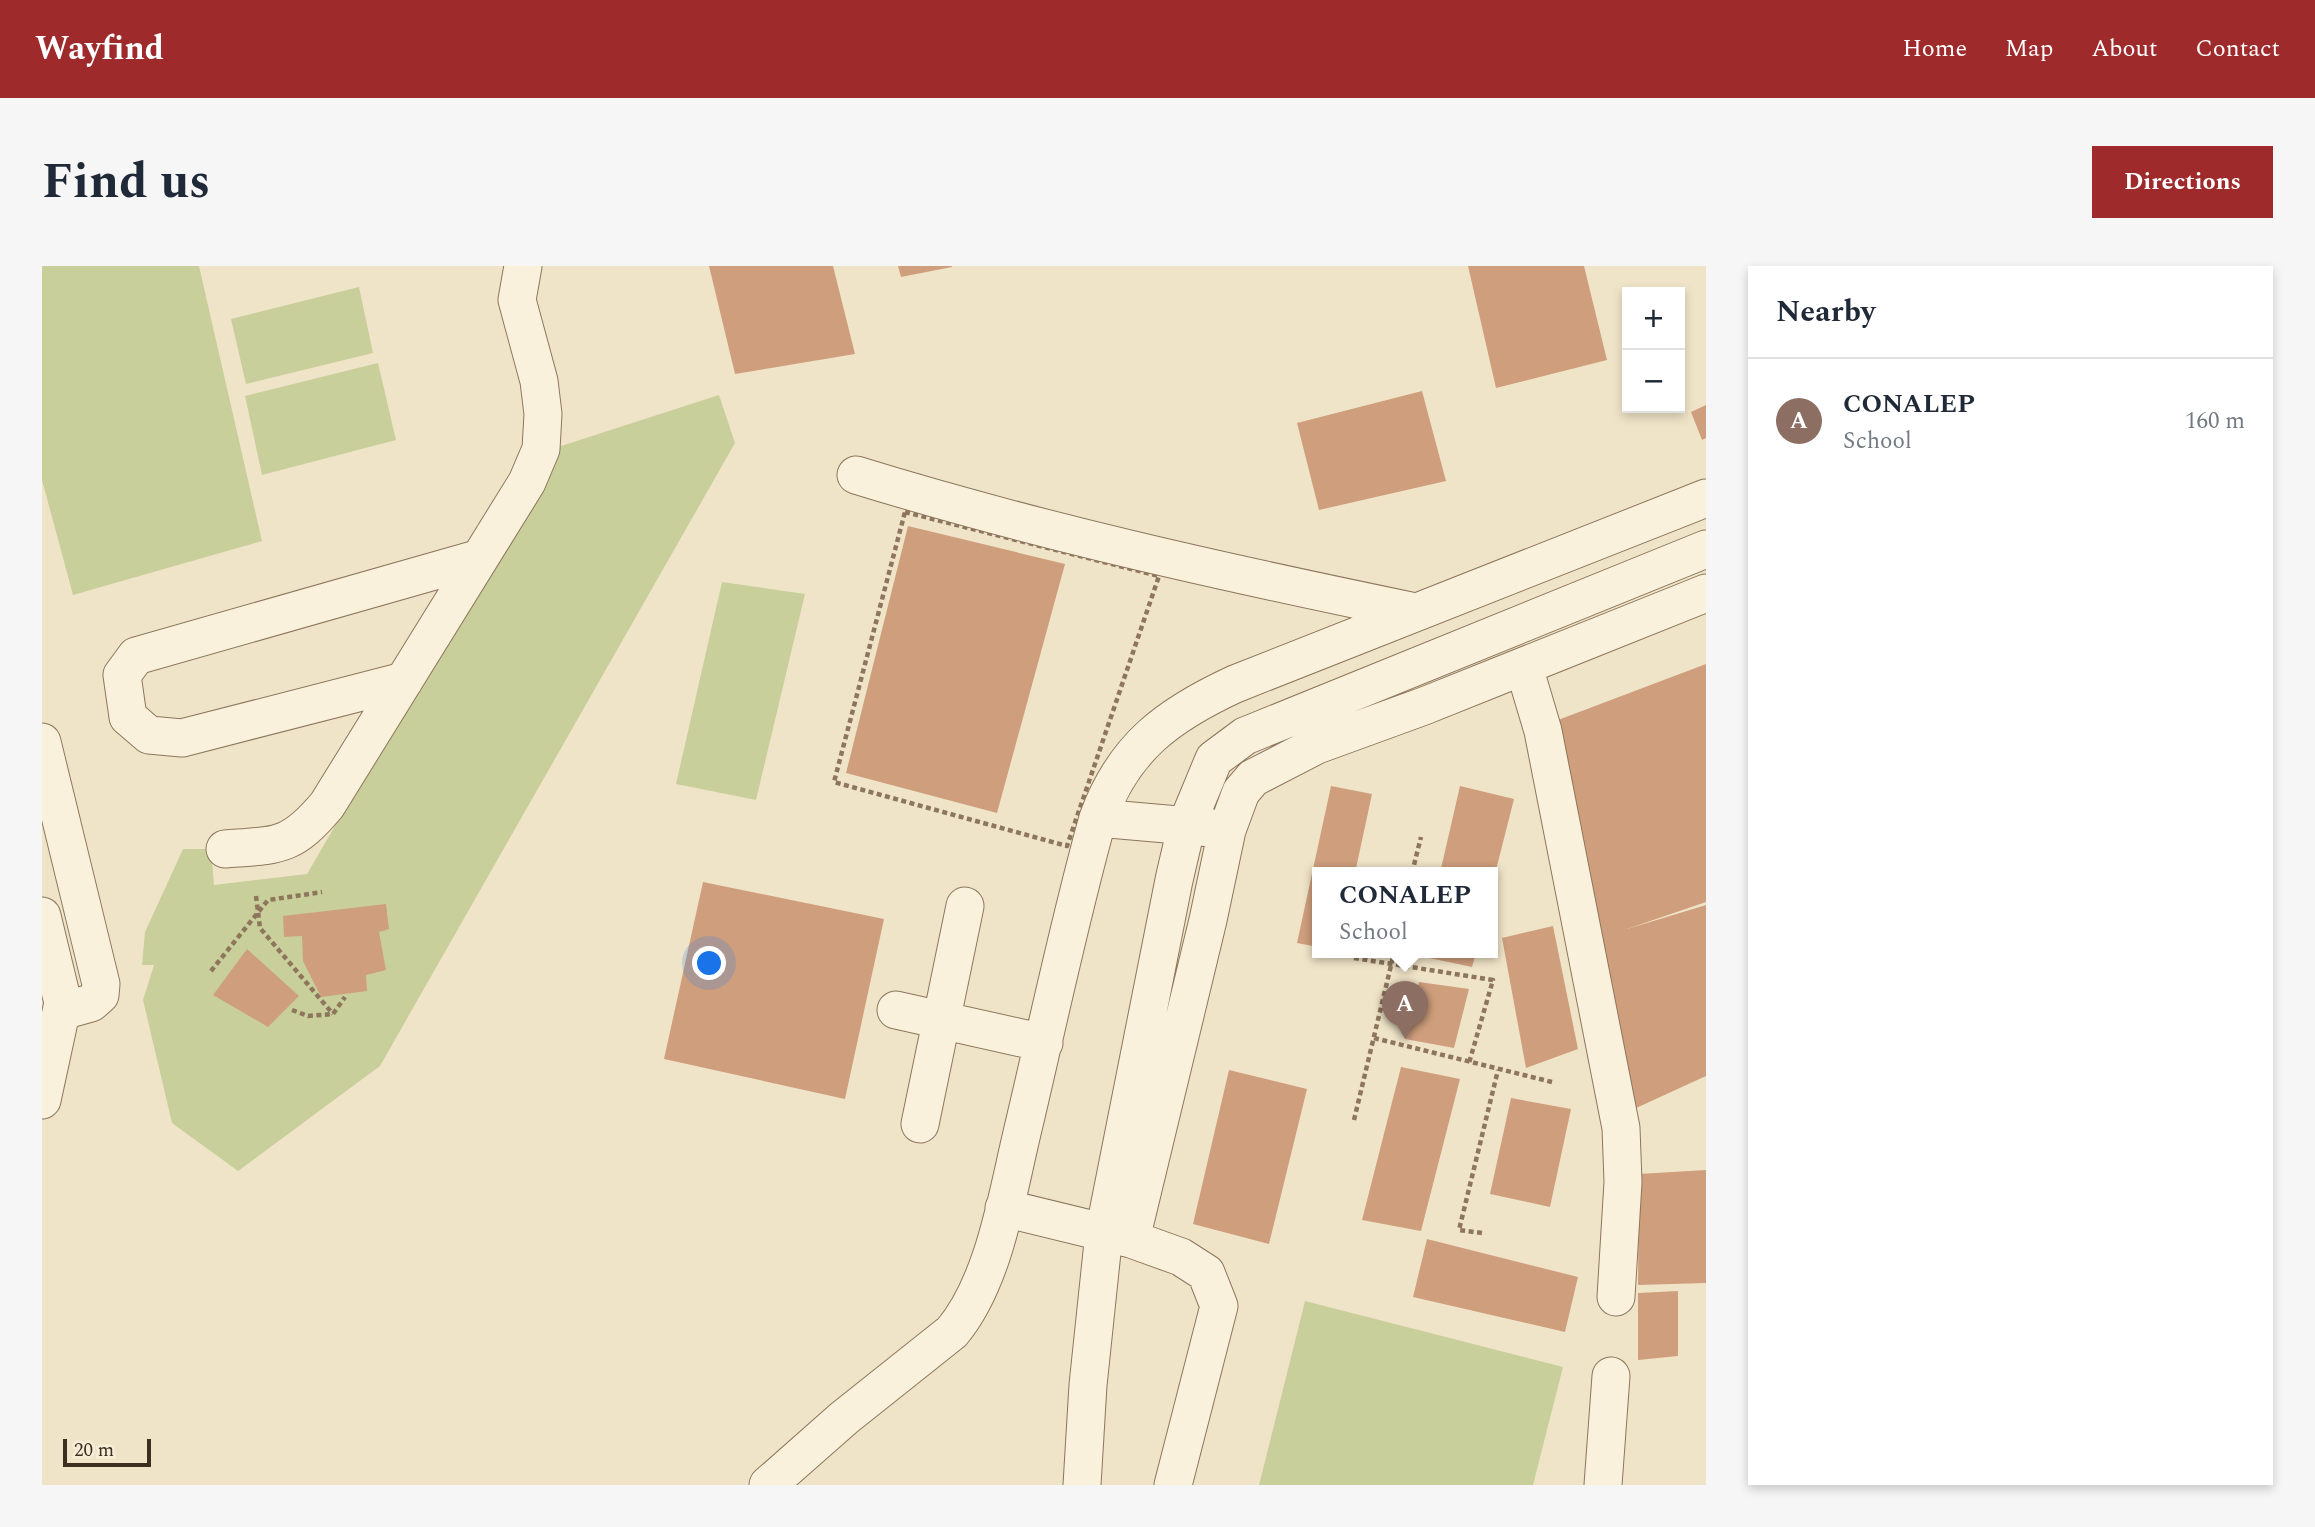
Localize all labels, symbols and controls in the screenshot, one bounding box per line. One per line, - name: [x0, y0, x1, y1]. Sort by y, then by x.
- text: Wayfind: [35, 24, 164, 74]
- text: Home: [1902, 31, 1967, 67]
- text: Map: [2005, 31, 2053, 67]
- text: About: [2091, 31, 2157, 67]
- text: Contact: [2195, 31, 2280, 67]
- text: Find us: [42, 145, 210, 220]
- button: Directions: [2092, 146, 2273, 218]
- map controls: [1622, 287, 1685, 413]
- button: +: [1622, 287, 1685, 350]
- text: Nearby: [1776, 289, 1875, 335]
- button: −: [1622, 350, 1685, 413]
- text: CONALEP: [1843, 384, 1975, 424]
- text: A: [1790, 404, 1808, 439]
- text: 160 m: [2185, 404, 2245, 439]
- text: School: [1843, 424, 1912, 459]
- popup: [1312, 867, 1498, 958]
- text: CONALEP: [1339, 875, 1471, 915]
- text: School: [1339, 915, 1408, 950]
- your location: [692, 946, 726, 980]
- pin: A: [1382, 981, 1428, 1039]
- scale bar: [63, 1436, 150, 1468]
- text: 20 m: [74, 1436, 114, 1465]

